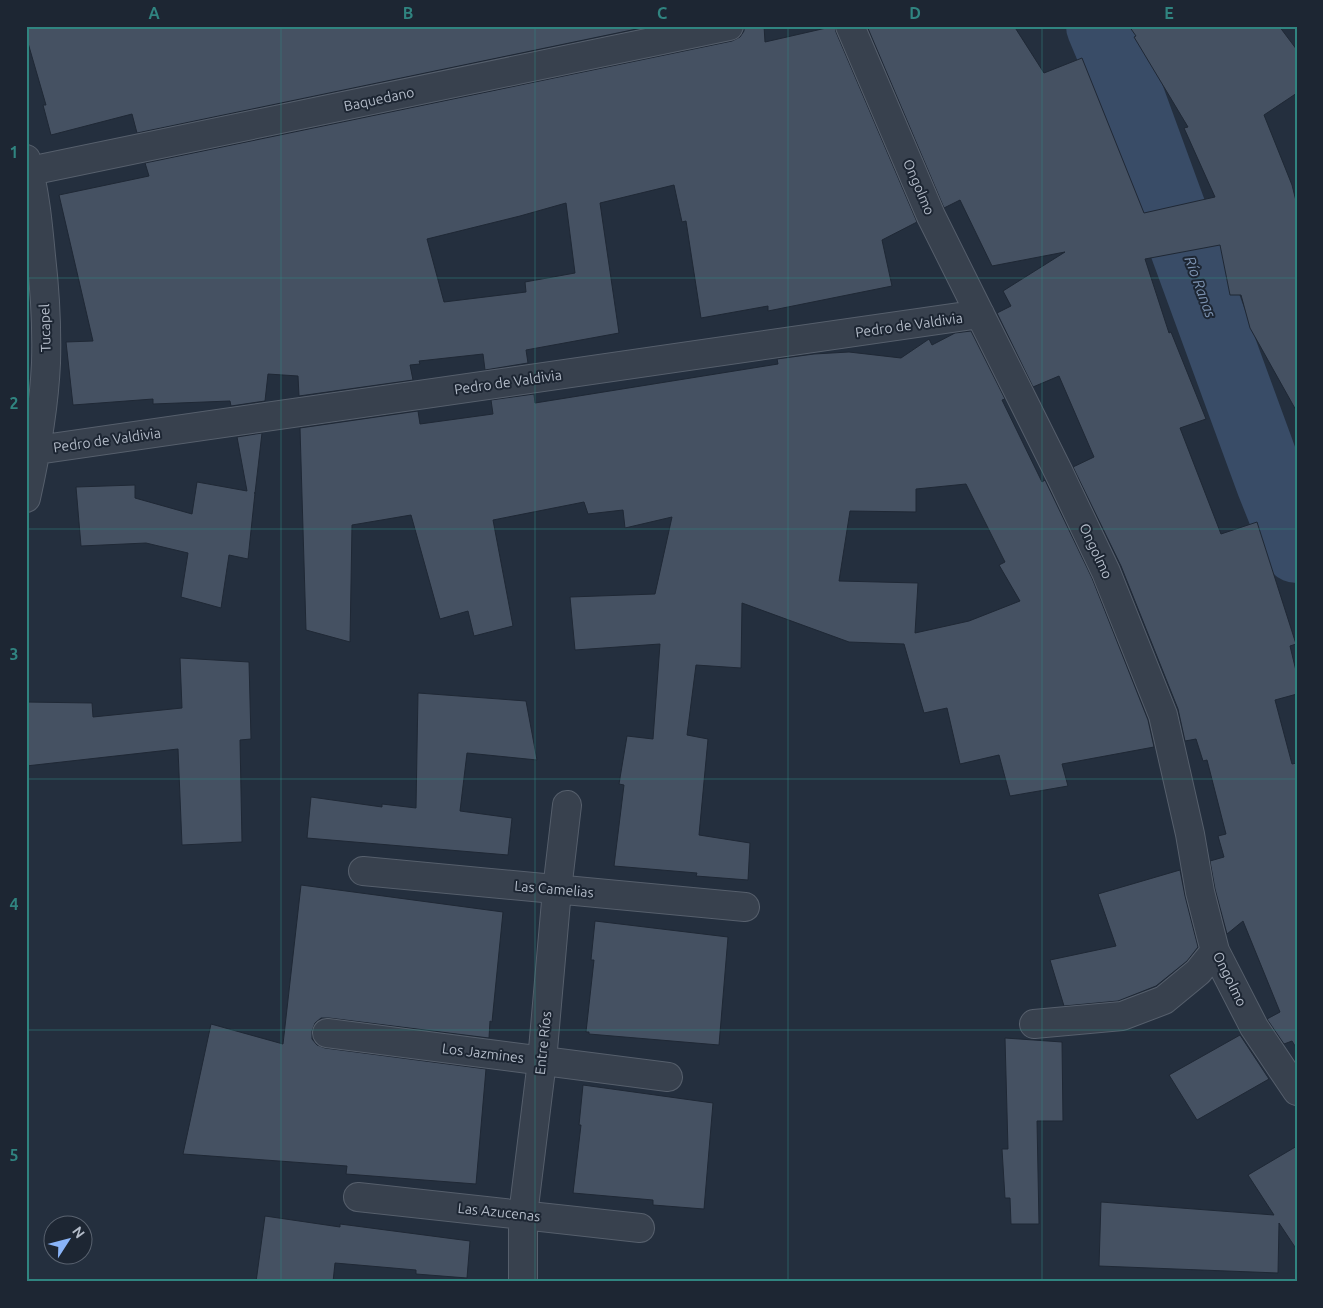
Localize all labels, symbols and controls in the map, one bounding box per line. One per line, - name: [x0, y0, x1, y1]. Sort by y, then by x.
- text: A: [148, 4, 160, 22]
- text: B: [403, 4, 413, 22]
- text: C: [657, 4, 667, 22]
- text: D: [909, 4, 921, 22]
- text: E: [1164, 4, 1174, 22]
- street label: Baquedano: [342, 84, 416, 114]
- text: 1: [9, 143, 19, 161]
- street label: Ongolmo: [900, 157, 938, 217]
- water label: Río Ranas: [1181, 254, 1220, 321]
- street label: Tucapel: [36, 303, 54, 353]
- street label: Pedro de Valdivia: [854, 310, 964, 340]
- street label: Pedro de Valdivia: [453, 367, 563, 397]
- text: 2: [9, 394, 19, 412]
- street label: Pedro de Valdivia: [52, 425, 162, 455]
- street label: Ongolmo: [1076, 521, 1116, 581]
- text: 3: [9, 645, 19, 663]
- street label: Las Camelias: [514, 878, 594, 900]
- text: 4: [9, 895, 19, 913]
- street label: Ongolmo: [1210, 949, 1250, 1009]
- street label: Entre Ríos: [532, 1010, 554, 1076]
- street label: Los Jazmines: [441, 1040, 525, 1066]
- text: 5: [9, 1146, 19, 1164]
- street label: Las Azucenas: [457, 1200, 541, 1224]
- north arrow: [42, 1216, 92, 1266]
- text: N: [69, 1223, 88, 1241]

